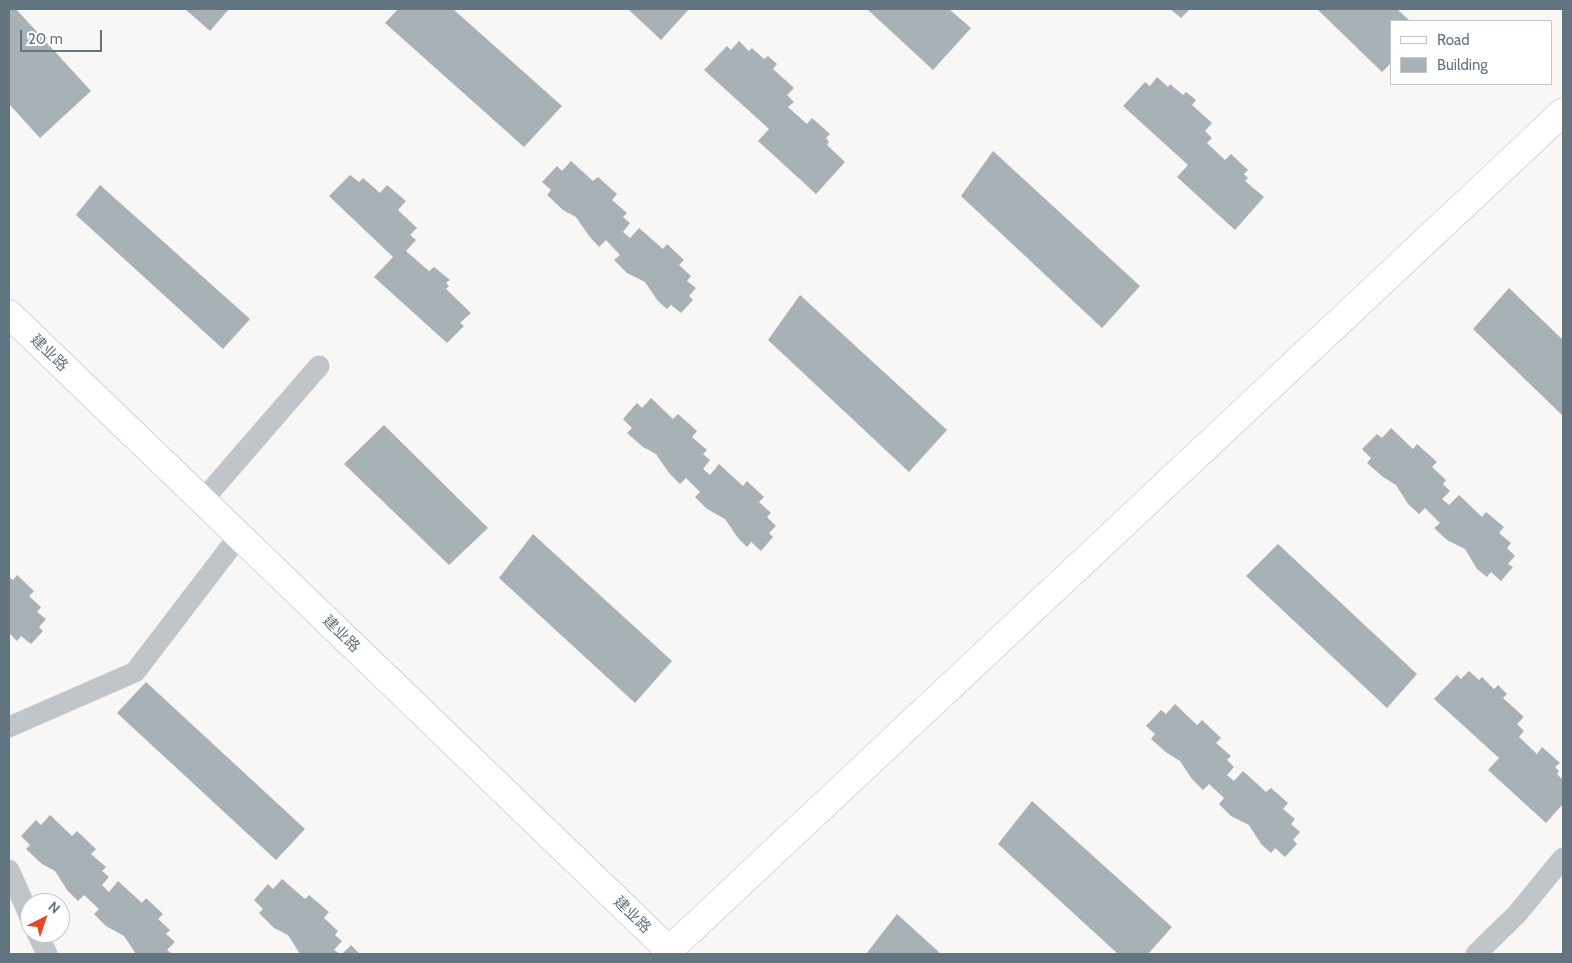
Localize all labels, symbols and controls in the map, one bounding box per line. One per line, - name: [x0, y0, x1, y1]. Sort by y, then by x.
- scale bar: [22, 20, 105, 52]
- legend: [1390, 20, 1552, 85]
- text: 20 m: [28, 30, 63, 48]
- text: Road: [1437, 31, 1470, 49]
- text: Building: [1437, 56, 1488, 74]
- street label: 建业路: [27, 331, 71, 375]
- street label: 建业路: [319, 612, 363, 656]
- north arrow: [20, 893, 70, 943]
- street label: 建业路: [610, 893, 654, 937]
- text: N: [45, 897, 64, 917]

